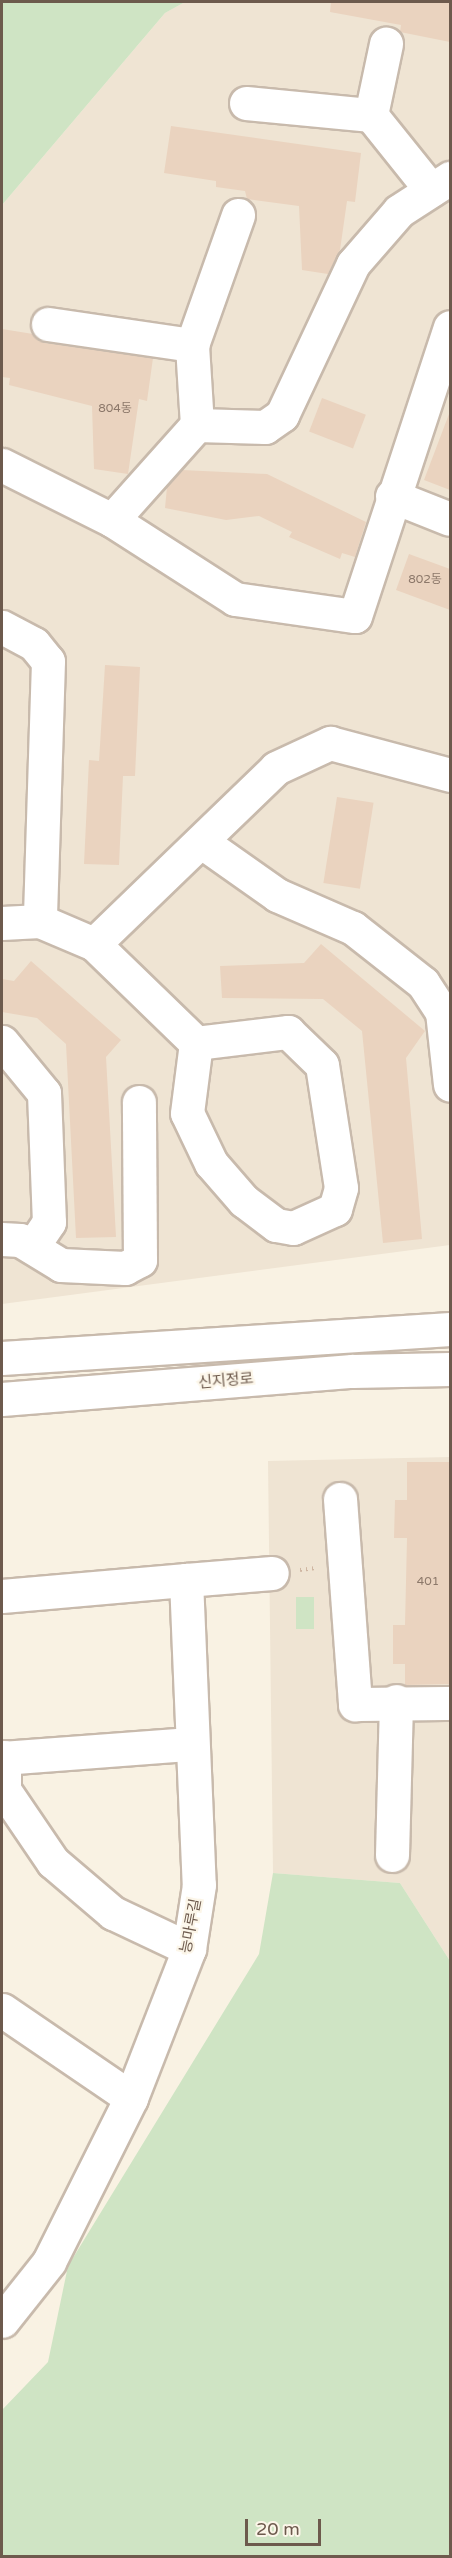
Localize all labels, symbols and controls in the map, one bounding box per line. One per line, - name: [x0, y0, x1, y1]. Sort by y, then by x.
- house number: 804동: [98, 402, 132, 416]
- house number: 802동: [408, 573, 442, 587]
- street label: 신지정로: [198, 1370, 254, 1392]
- house number: 401: [417, 1575, 439, 1589]
- street label: 능마루길: [177, 1897, 205, 1955]
- scale bar: [248, 2507, 324, 2545]
- text: 20 m: [256, 2518, 300, 2540]

